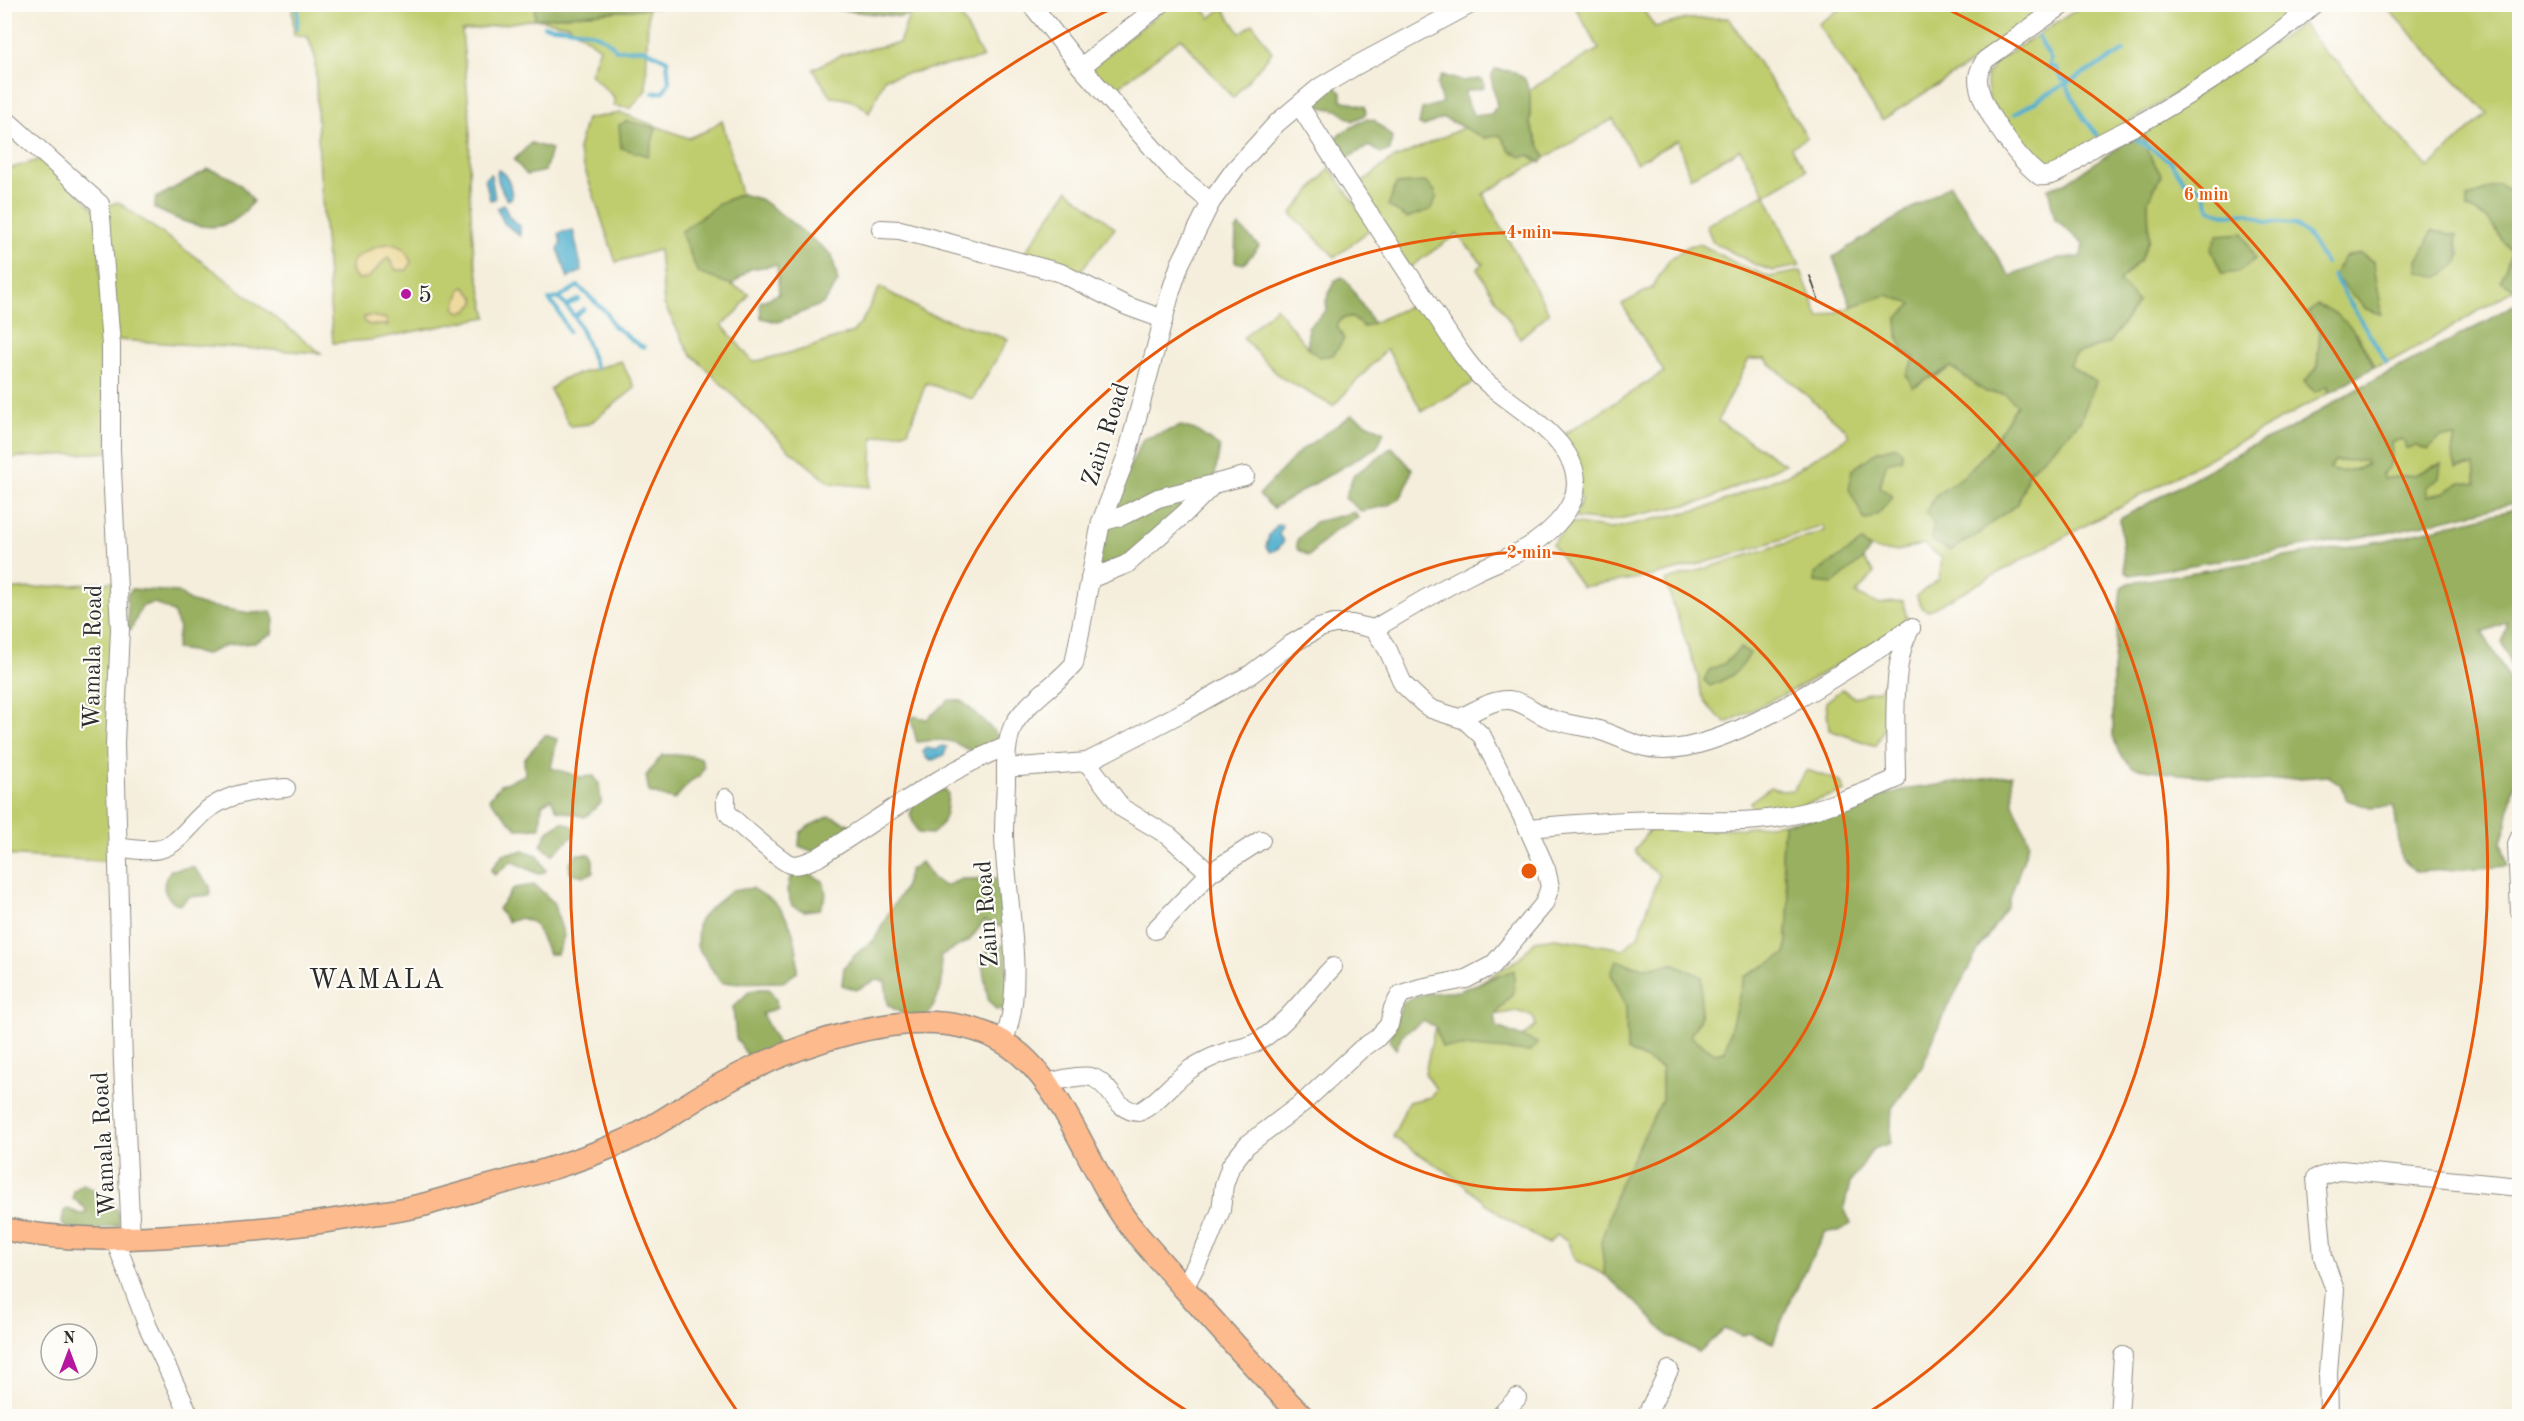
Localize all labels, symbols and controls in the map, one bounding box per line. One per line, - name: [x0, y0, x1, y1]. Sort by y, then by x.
- text: 6 min: [2183, 186, 2229, 204]
- text: 4 min: [1506, 224, 1552, 242]
- place label: 5: [418, 284, 432, 308]
- marker: 5: [399, 287, 413, 301]
- street label: Zain Road: [1079, 380, 1135, 489]
- text: 2 min: [1506, 544, 1552, 562]
- street label: Wamala Road: [81, 584, 107, 730]
- street label: Zain Road: [972, 860, 1004, 968]
- centre of rings: [1519, 861, 1539, 881]
- district label: WAMALA: [309, 967, 445, 994]
- street label: Wamala Road: [89, 1071, 121, 1217]
- north arrow: [39, 1322, 99, 1382]
- text: N: [63, 1331, 76, 1347]

